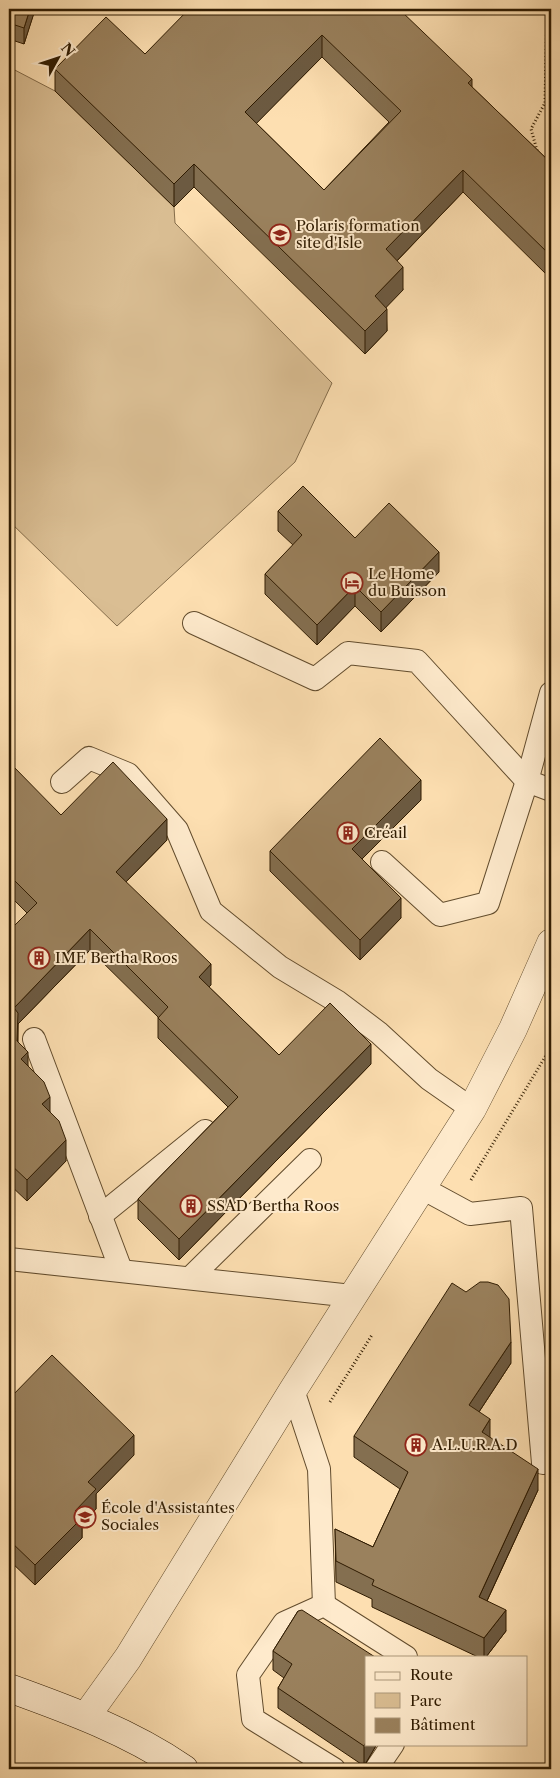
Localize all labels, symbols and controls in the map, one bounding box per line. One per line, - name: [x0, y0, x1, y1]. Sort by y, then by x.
- north arrow: [32, 32, 82, 82]
- text: N: [57, 39, 79, 60]
- place label: Polaris formation site d'Isle: [296, 216, 420, 252]
- school or university icon: Polaris formation site d'Isle: [268, 223, 292, 247]
- place label: Le Home du Buisson: [368, 564, 447, 600]
- hotel icon: Le Home du Buisson: [340, 571, 364, 595]
- building icon: Créail: [336, 821, 360, 845]
- place label: Créail: [364, 823, 408, 842]
- building icon: IME Bertha Roos: [27, 946, 51, 970]
- place label: IME Bertha Roos: [55, 948, 178, 967]
- building icon: SSAD Bertha Roos: [179, 1194, 203, 1218]
- place label: SSAD Bertha Roos: [207, 1196, 339, 1215]
- building icon: A.L.U.R.A.D: [404, 1433, 428, 1457]
- place label: A.L.U.R.A.D: [431, 1435, 518, 1454]
- place label: École d'Assistantes Sociales: [101, 1498, 235, 1534]
- school or university icon: École d'Assistantes Sociales: [73, 1505, 97, 1529]
- legend: [365, 1656, 528, 1746]
- text: Route: [410, 1665, 453, 1684]
- text: Parc: [410, 1691, 442, 1710]
- text: Bâtiment: [410, 1715, 476, 1734]

